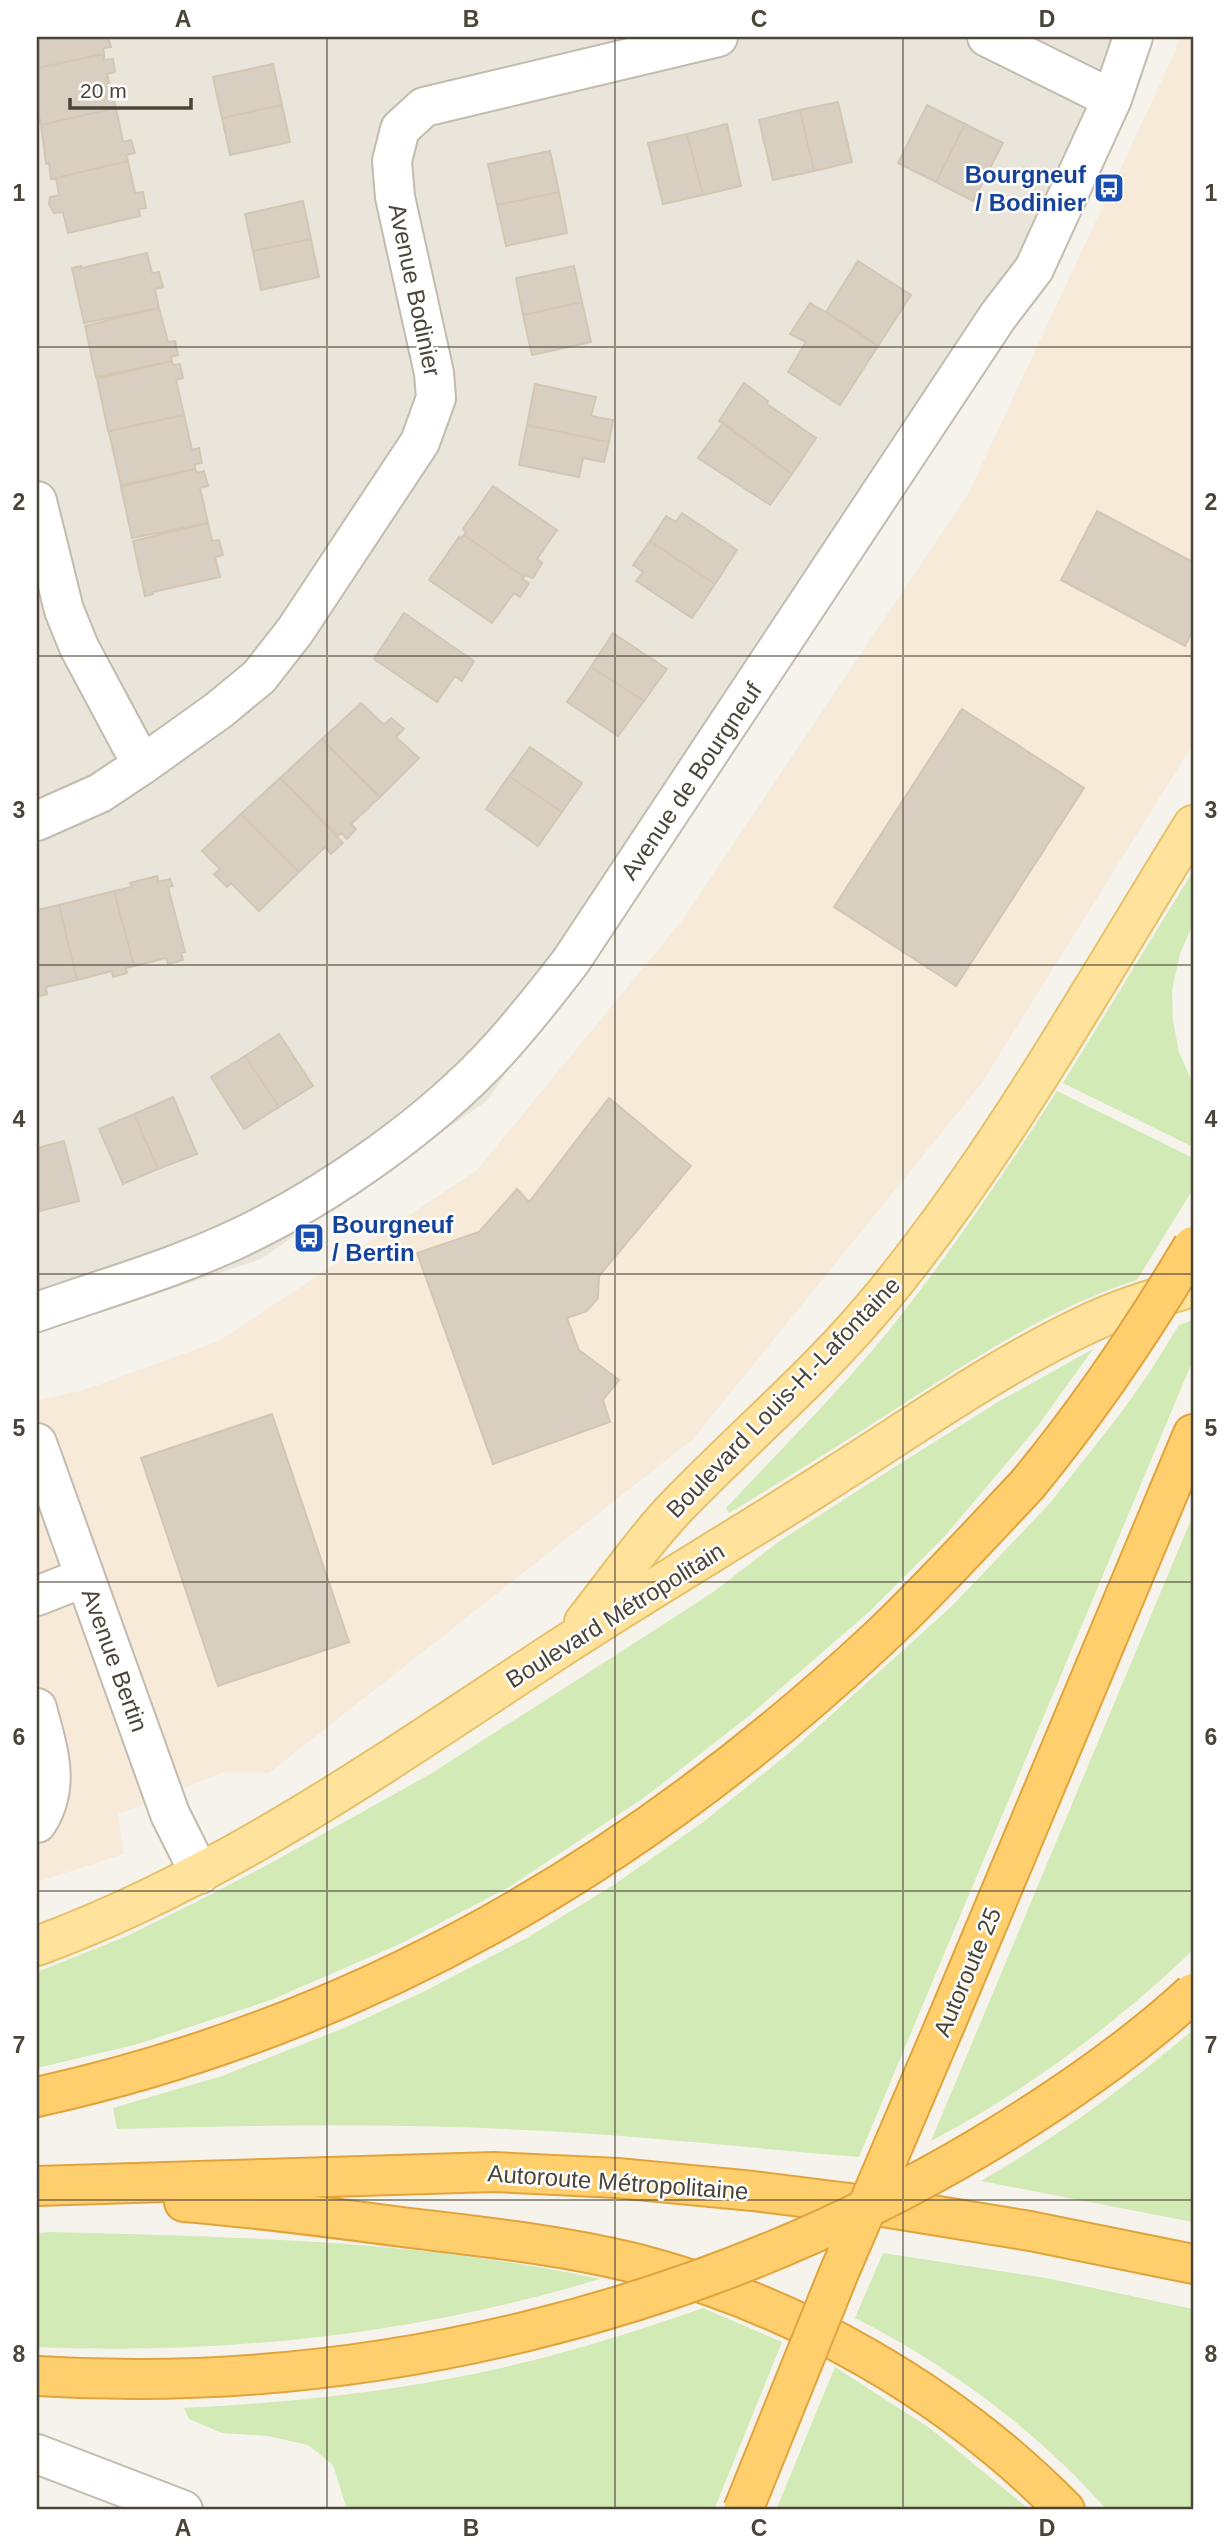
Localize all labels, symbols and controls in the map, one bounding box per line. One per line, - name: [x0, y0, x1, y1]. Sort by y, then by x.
- text: A: [175, 6, 191, 32]
- text: B: [463, 6, 479, 32]
- text: C: [751, 6, 767, 32]
- text: D: [1039, 6, 1055, 32]
- scale bar: [70, 66, 191, 110]
- text: 20 m: [80, 79, 127, 102]
- place label: Bourgneuf / Bodinier: [965, 161, 1087, 216]
- bus stop icon: Bourgneuf / Bodinier: [1092, 171, 1126, 205]
- text: 1: [13, 180, 26, 206]
- text: 1: [1205, 180, 1218, 206]
- street label: Avenue Bodinier: [384, 201, 446, 379]
- text: 2: [13, 489, 25, 515]
- text: 2: [1205, 489, 1217, 515]
- street label: Avenue de Bourgneuf: [615, 677, 767, 885]
- text: 3: [13, 797, 25, 823]
- text: 3: [1205, 797, 1217, 823]
- text: 4: [13, 1106, 26, 1132]
- text: 4: [1205, 1106, 1218, 1132]
- place label: Bourgneuf / Bertin: [332, 1211, 454, 1266]
- bus stop icon: Bourgneuf / Bertin: [292, 1221, 326, 1255]
- street label: Boulevard Louis-H.-Lafontaine: [661, 1271, 905, 1523]
- text: 5: [13, 1415, 26, 1441]
- text: 5: [1205, 1415, 1218, 1441]
- street label: Boulevard Métropolitain: [501, 1537, 729, 1693]
- street label: Avenue Bertin: [77, 1585, 153, 1735]
- text: 6: [13, 1724, 25, 1750]
- text: 6: [1205, 1724, 1217, 1750]
- street label: Autoroute 25: [928, 1903, 1006, 2041]
- text: 7: [13, 2032, 25, 2058]
- text: 7: [1205, 2032, 1217, 2058]
- street label: Autoroute Métropolitaine: [487, 2159, 749, 2205]
- text: 8: [13, 2341, 26, 2367]
- text: 8: [1205, 2341, 1218, 2367]
- text: A: [175, 2515, 191, 2541]
- text: B: [463, 2515, 479, 2541]
- text: C: [751, 2515, 767, 2541]
- text: D: [1039, 2515, 1055, 2541]

